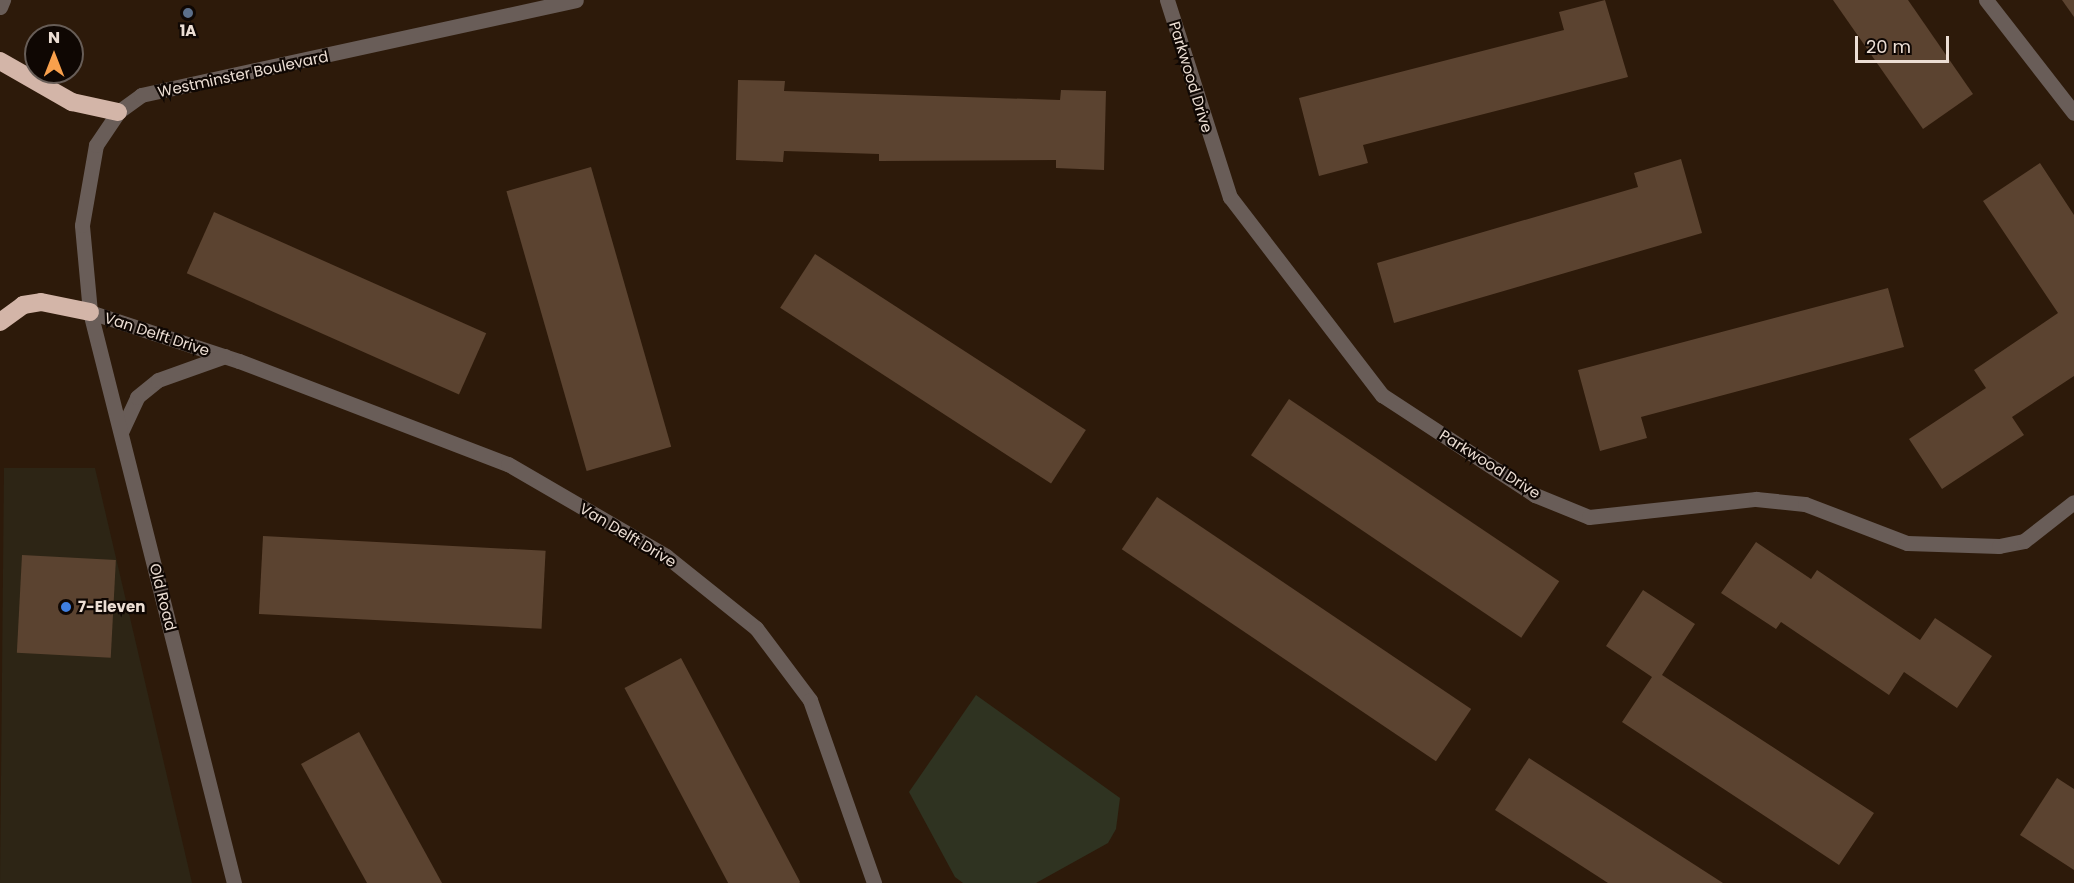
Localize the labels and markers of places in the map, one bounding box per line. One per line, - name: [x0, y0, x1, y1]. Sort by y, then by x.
- marker: 1A: [181, 6, 195, 20]
- place label: 1A: [180, 22, 196, 40]
- place label: 7-Eleven: [78, 598, 145, 616]
- marker: 7-Eleven: [59, 600, 73, 614]

